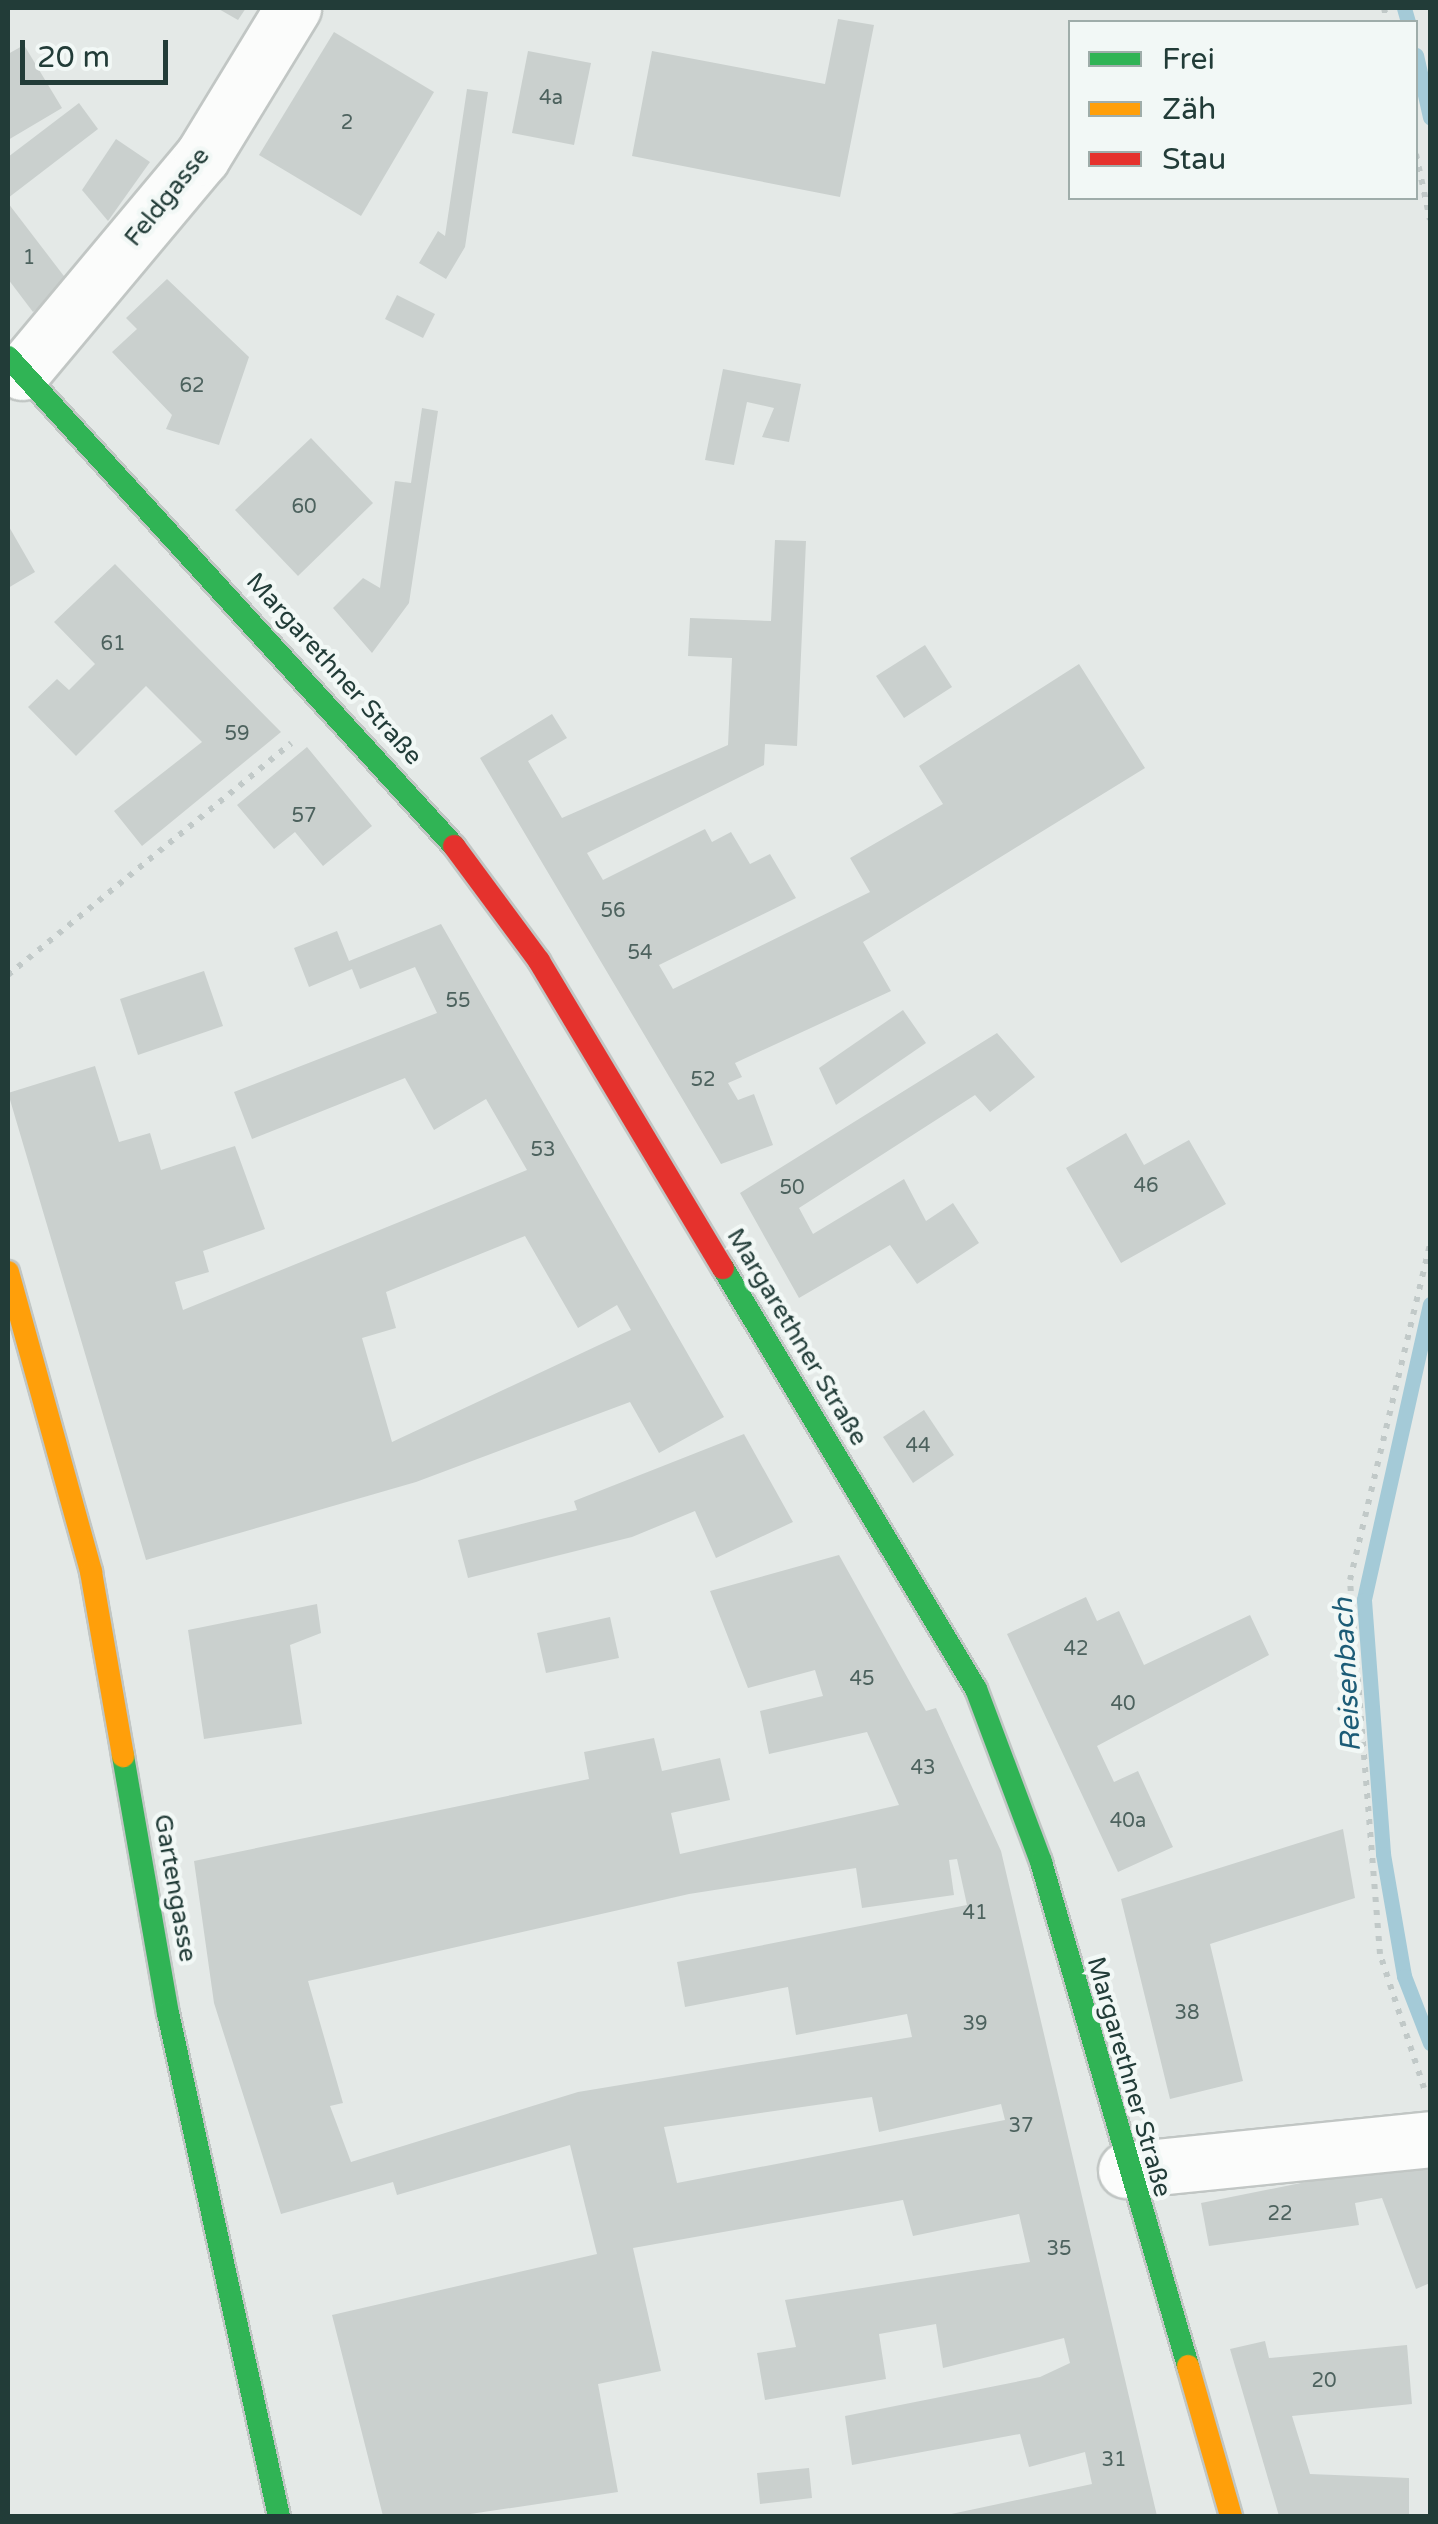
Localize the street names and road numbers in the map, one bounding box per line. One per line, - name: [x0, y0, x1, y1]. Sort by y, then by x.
- street label: Feldgasse: [118, 142, 216, 252]
- street label: Margarethner Straße: [240, 567, 428, 771]
- street label: Margarethner Straße: [720, 1223, 874, 1451]
- street label: Gartengasse: [147, 1812, 203, 1964]
- street label: Margarethner Straße: [1080, 1954, 1178, 2200]

